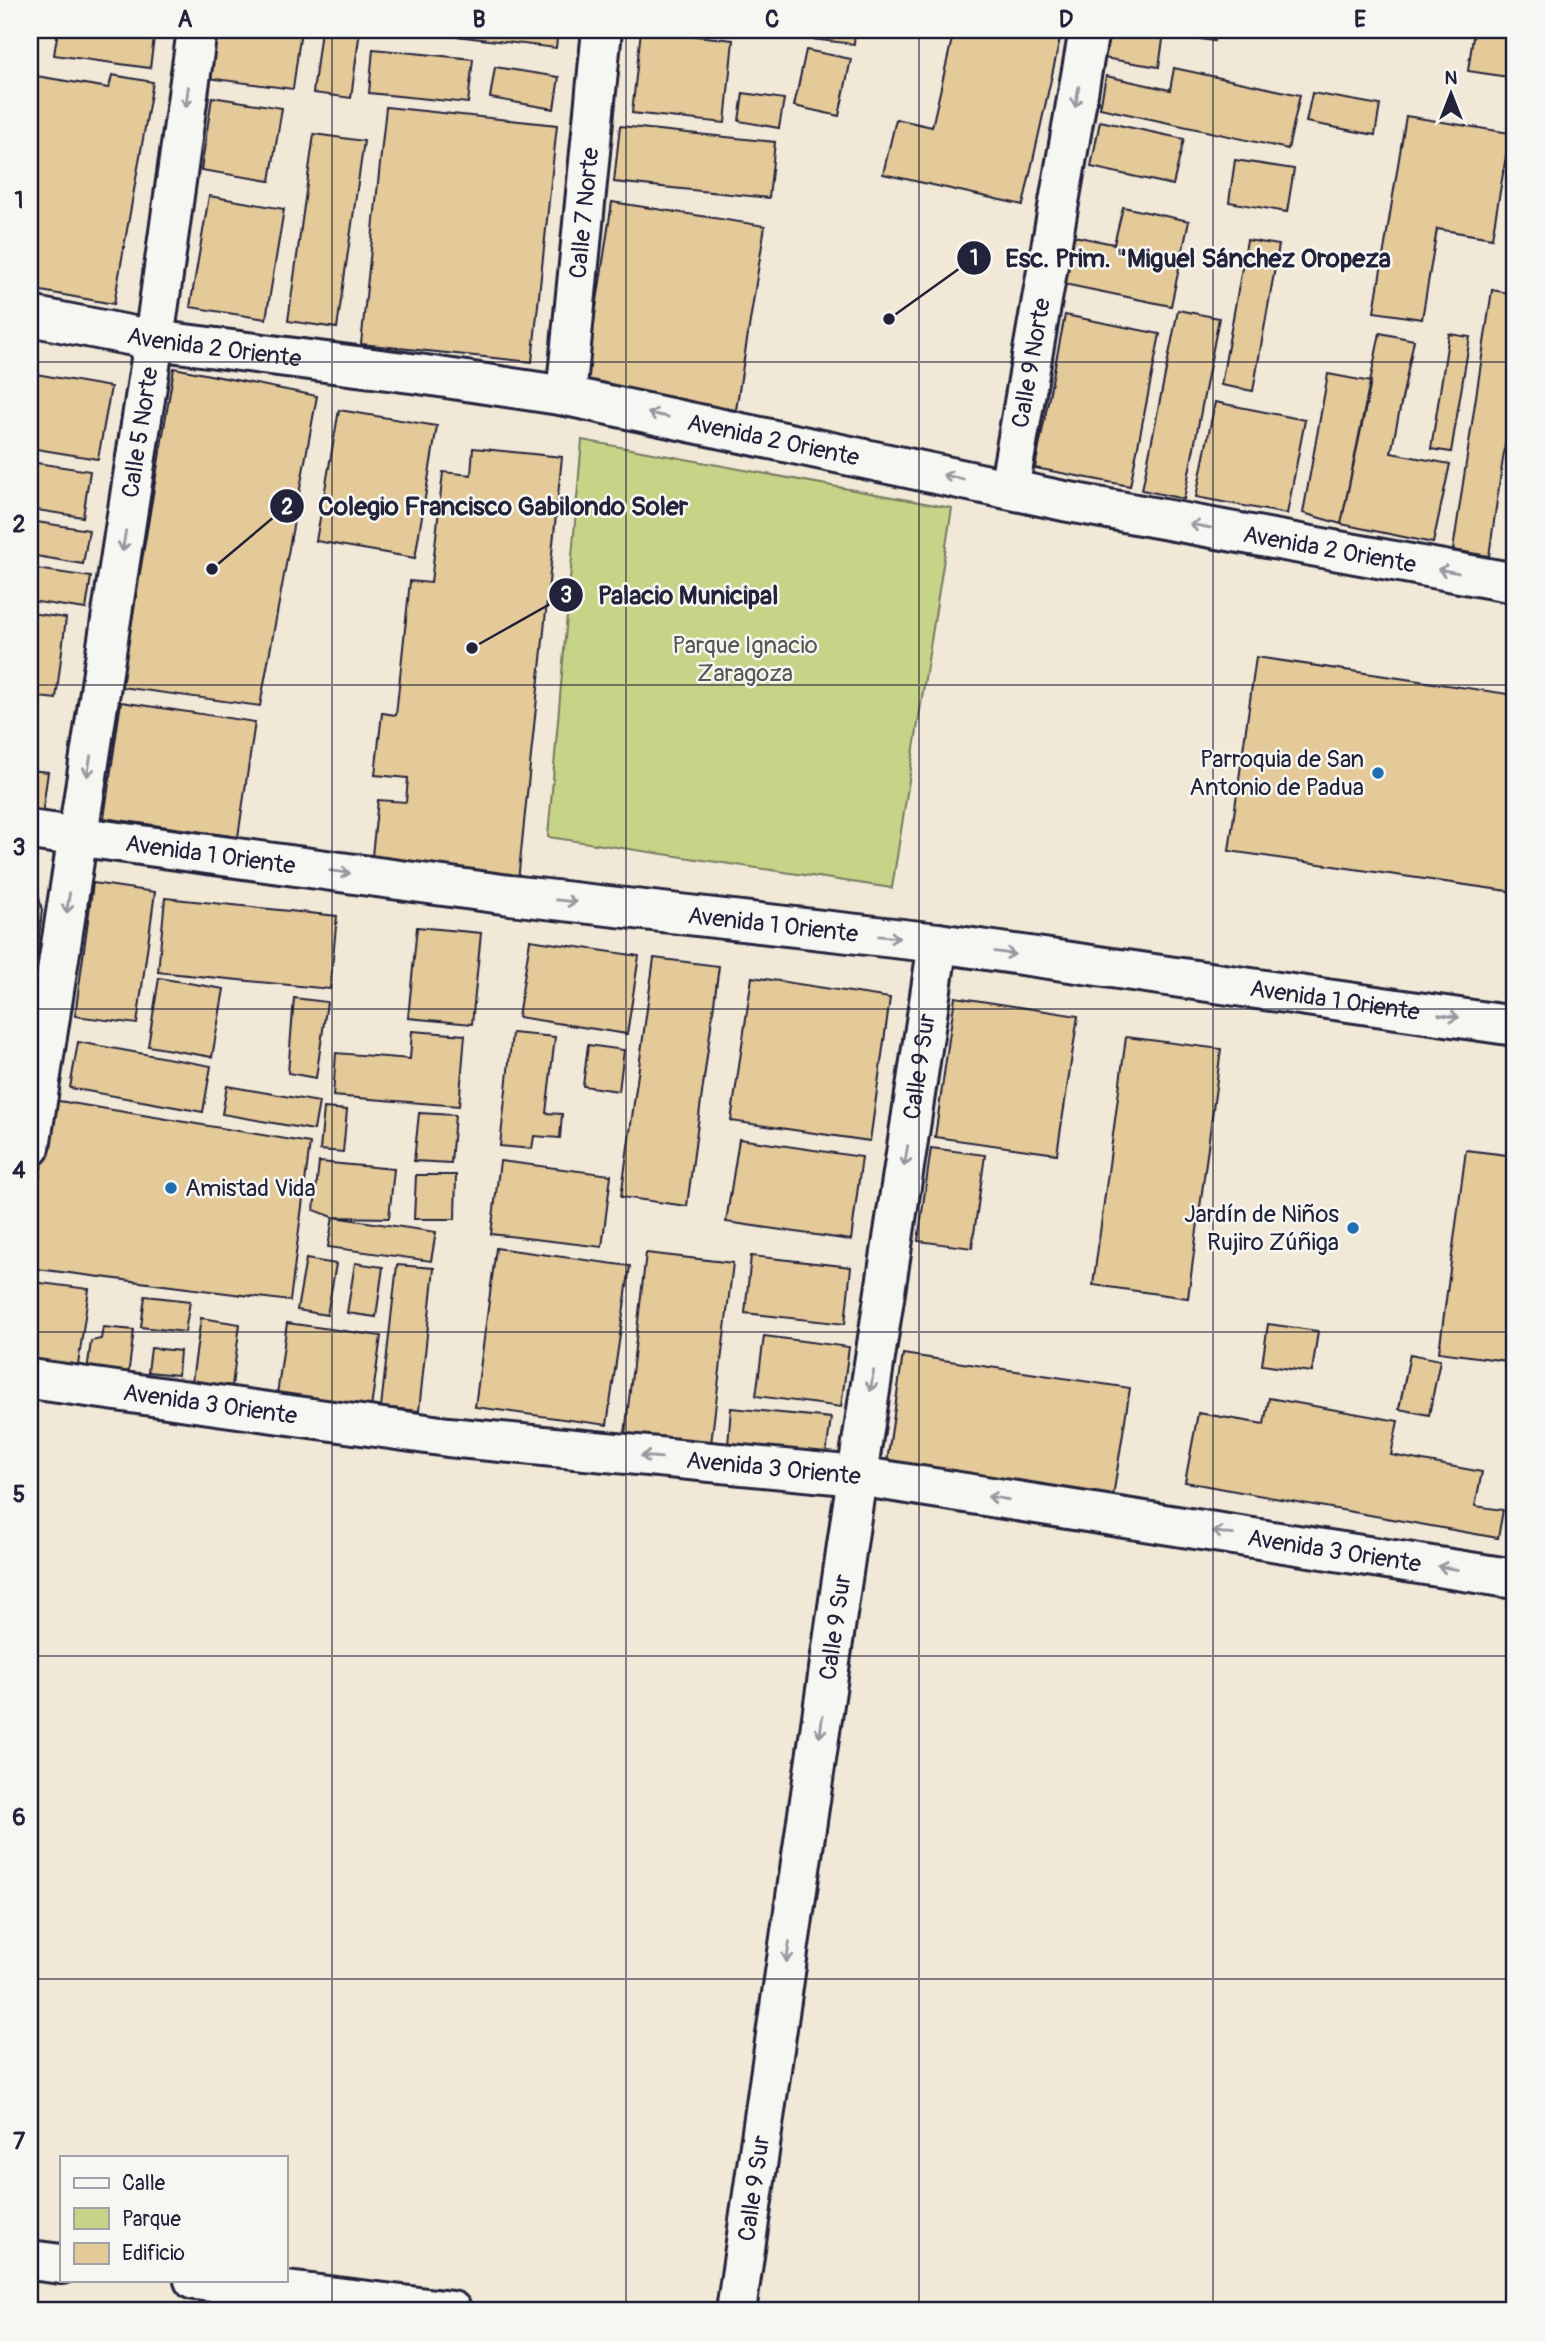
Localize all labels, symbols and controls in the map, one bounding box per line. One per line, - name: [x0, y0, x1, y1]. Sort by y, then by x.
- text: A: [178, 5, 193, 34]
- text: B: [472, 5, 486, 34]
- text: C: [765, 5, 779, 34]
- text: D: [1059, 5, 1073, 34]
- text: E: [1354, 5, 1366, 34]
- north arrow: [1416, 60, 1486, 130]
- text: N: [1445, 66, 1458, 90]
- one-way arrow: [1070, 85, 1084, 108]
- one-way arrow: [181, 86, 194, 108]
- street label: Calle 7 Norte: [563, 146, 605, 280]
- text: 1: [15, 186, 24, 215]
- callout: Esc. Prim. "Miguel Sánchez Oropeza: [956, 234, 1405, 281]
- text: Esc. Prim. "Miguel Sánchez Oropeza: [1005, 243, 1391, 275]
- text: 1: [970, 245, 978, 272]
- street label: Calle 9 Norte: [1005, 296, 1057, 430]
- street label: Avenida 2 Oriente: [125, 321, 303, 373]
- street label: Calle 5 Norte: [115, 365, 164, 500]
- street label: Avenida 2 Oriente: [685, 407, 862, 472]
- one-way arrow: [647, 408, 670, 422]
- one-way arrow: [942, 470, 965, 483]
- callout: Colegio Francisco Gabilondo Soler: [269, 483, 702, 530]
- text: Colegio Francisco Gabilondo Soler: [318, 491, 689, 523]
- text: 2: [281, 494, 293, 521]
- text: 2: [13, 510, 26, 539]
- one-way arrow: [1189, 519, 1212, 532]
- street label: Avenida 2 Oriente: [1241, 519, 1419, 579]
- one-way arrow: [117, 529, 130, 552]
- one-way arrow: [1437, 564, 1460, 577]
- callout: Palacio Municipal: [549, 571, 792, 618]
- text: Palacio Municipal: [598, 580, 778, 612]
- text: 3: [560, 582, 572, 609]
- park label: Parque Ignacio Zaragoza: [672, 631, 818, 688]
- place label: Parroquia de San Antonio de Padua: [1189, 745, 1364, 802]
- one-way arrow: [82, 754, 95, 777]
- marker: Parroquia de San Antonio de Padua: [1370, 765, 1386, 781]
- street label: Avenida 1 Oriente: [124, 829, 297, 880]
- text: 3: [13, 833, 25, 862]
- one-way arrow: [328, 865, 351, 878]
- one-way arrow: [61, 891, 74, 914]
- one-way arrow: [554, 895, 577, 908]
- street label: Avenida 1 Oriente: [686, 901, 860, 948]
- one-way arrow: [877, 931, 900, 944]
- one-way arrow: [993, 946, 1016, 959]
- street label: Avenida 1 Oriente: [1248, 974, 1422, 1027]
- one-way arrow: [1437, 1010, 1459, 1023]
- street label: Calle 9 Sur: [897, 1011, 942, 1121]
- one-way arrow: [899, 1144, 912, 1167]
- text: 4: [12, 1156, 26, 1185]
- place label: Amistad Vida: [185, 1174, 316, 1203]
- marker: Amistad Vida: [163, 1180, 179, 1196]
- place label: Jardín de Niños Rujiro Zúñiga: [1184, 1200, 1339, 1257]
- marker: Jardín de Niños Rujiro Zúñiga: [1345, 1220, 1361, 1236]
- one-way arrow: [865, 1369, 878, 1392]
- street label: Avenida 3 Oriente: [121, 1378, 299, 1430]
- street label: Avenida 3 Oriente: [685, 1445, 862, 1491]
- one-way arrow: [640, 1450, 663, 1463]
- text: 5: [13, 1480, 25, 1509]
- one-way arrow: [987, 1491, 1010, 1504]
- street label: Avenida 3 Oriente: [1245, 1523, 1423, 1579]
- one-way arrow: [1212, 1526, 1235, 1539]
- one-way arrow: [1437, 1561, 1460, 1574]
- street label: Calle 9 Sur: [813, 1572, 857, 1682]
- one-way arrow: [814, 1715, 827, 1738]
- text: 6: [12, 1803, 26, 1832]
- one-way arrow: [782, 1940, 795, 1963]
- text: 7: [13, 2127, 26, 2156]
- street label: Calle 9 Sur: [732, 2133, 776, 2243]
- legend: [60, 2156, 287, 2282]
- text: Calle: [122, 2170, 166, 2197]
- text: Parque: [122, 2206, 181, 2233]
- text: Edificio: [122, 2240, 185, 2267]

